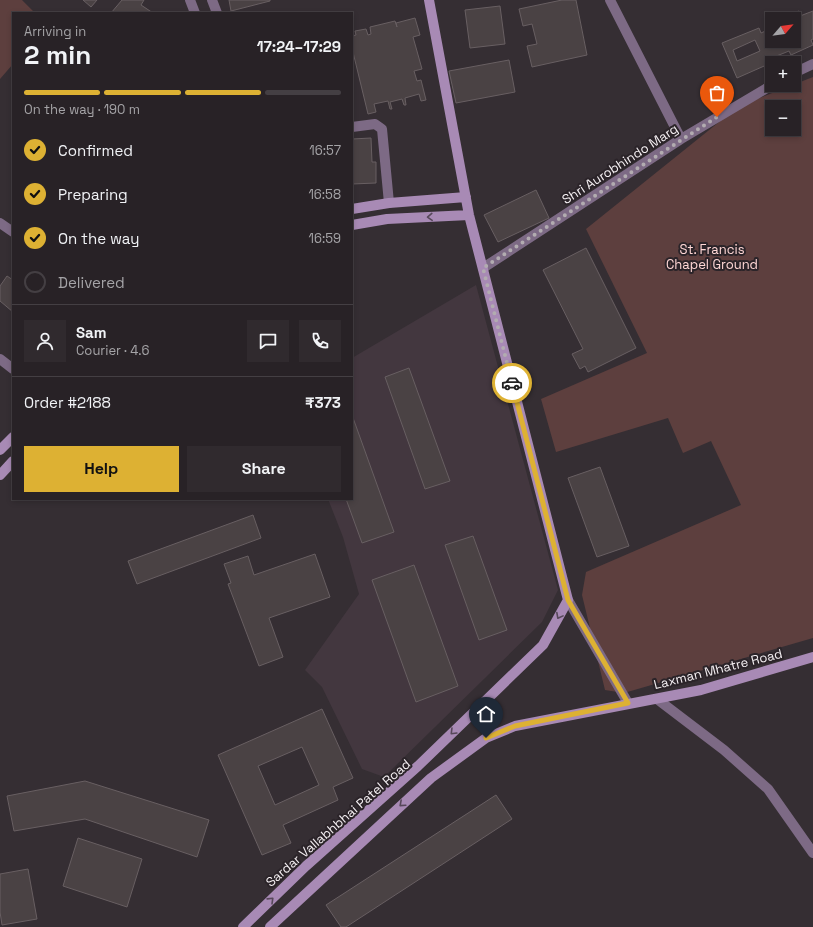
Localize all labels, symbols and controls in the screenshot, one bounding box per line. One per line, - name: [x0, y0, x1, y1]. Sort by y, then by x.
- north arrow: [765, 12, 801, 48]
- map controls: [765, 12, 801, 136]
- text: Arriving in: [24, 23, 86, 40]
- text: 17:24–17:29: [257, 37, 341, 56]
- text: 2 min: [24, 38, 91, 72]
- button: +: [765, 56, 801, 92]
- pin: [700, 76, 734, 117]
- icon: bag: [706, 82, 728, 104]
- button: −: [765, 100, 801, 136]
- text: On the way · 190 m: [24, 101, 140, 118]
- street label: Shri Aurobhindo Marg: [559, 120, 681, 208]
- icon: check: [24, 139, 46, 161]
- text: Confirmed: [58, 141, 133, 160]
- text: 16:57: [309, 142, 341, 159]
- icon: check: [24, 183, 46, 205]
- text: Preparing: [58, 185, 128, 204]
- text: 16:58: [308, 186, 341, 203]
- one-way arrow: [427, 213, 433, 222]
- icon: check: [24, 227, 46, 249]
- text: On the way: [58, 229, 139, 248]
- text: 16:59: [309, 230, 341, 247]
- park label: St. Francis Chapel Ground: [666, 241, 758, 273]
- text: Delivered: [58, 273, 125, 292]
- button: person: [24, 320, 66, 362]
- button: chat: [247, 320, 289, 362]
- button: phone: [299, 320, 341, 362]
- text: Sam: [76, 323, 107, 342]
- text: Courier · 4.6: [76, 342, 149, 359]
- courier: [492, 363, 532, 403]
- icon: car: [501, 372, 523, 394]
- text: Order #2188: [24, 393, 111, 412]
- text: ₹373: [305, 393, 341, 412]
- button: Help: [24, 446, 179, 492]
- button: Share: [187, 446, 341, 492]
- one-way arrow: [556, 612, 564, 619]
- street label: Laxman Mhatre Road: [652, 645, 784, 693]
- pin: [469, 697, 503, 738]
- icon: home: [475, 703, 497, 725]
- one-way arrow: [450, 727, 458, 735]
- street label: Sardar Vallabhbhai Patel Road: [262, 755, 414, 891]
- one-way arrow: [399, 799, 407, 806]
- one-way arrow: [266, 897, 274, 905]

